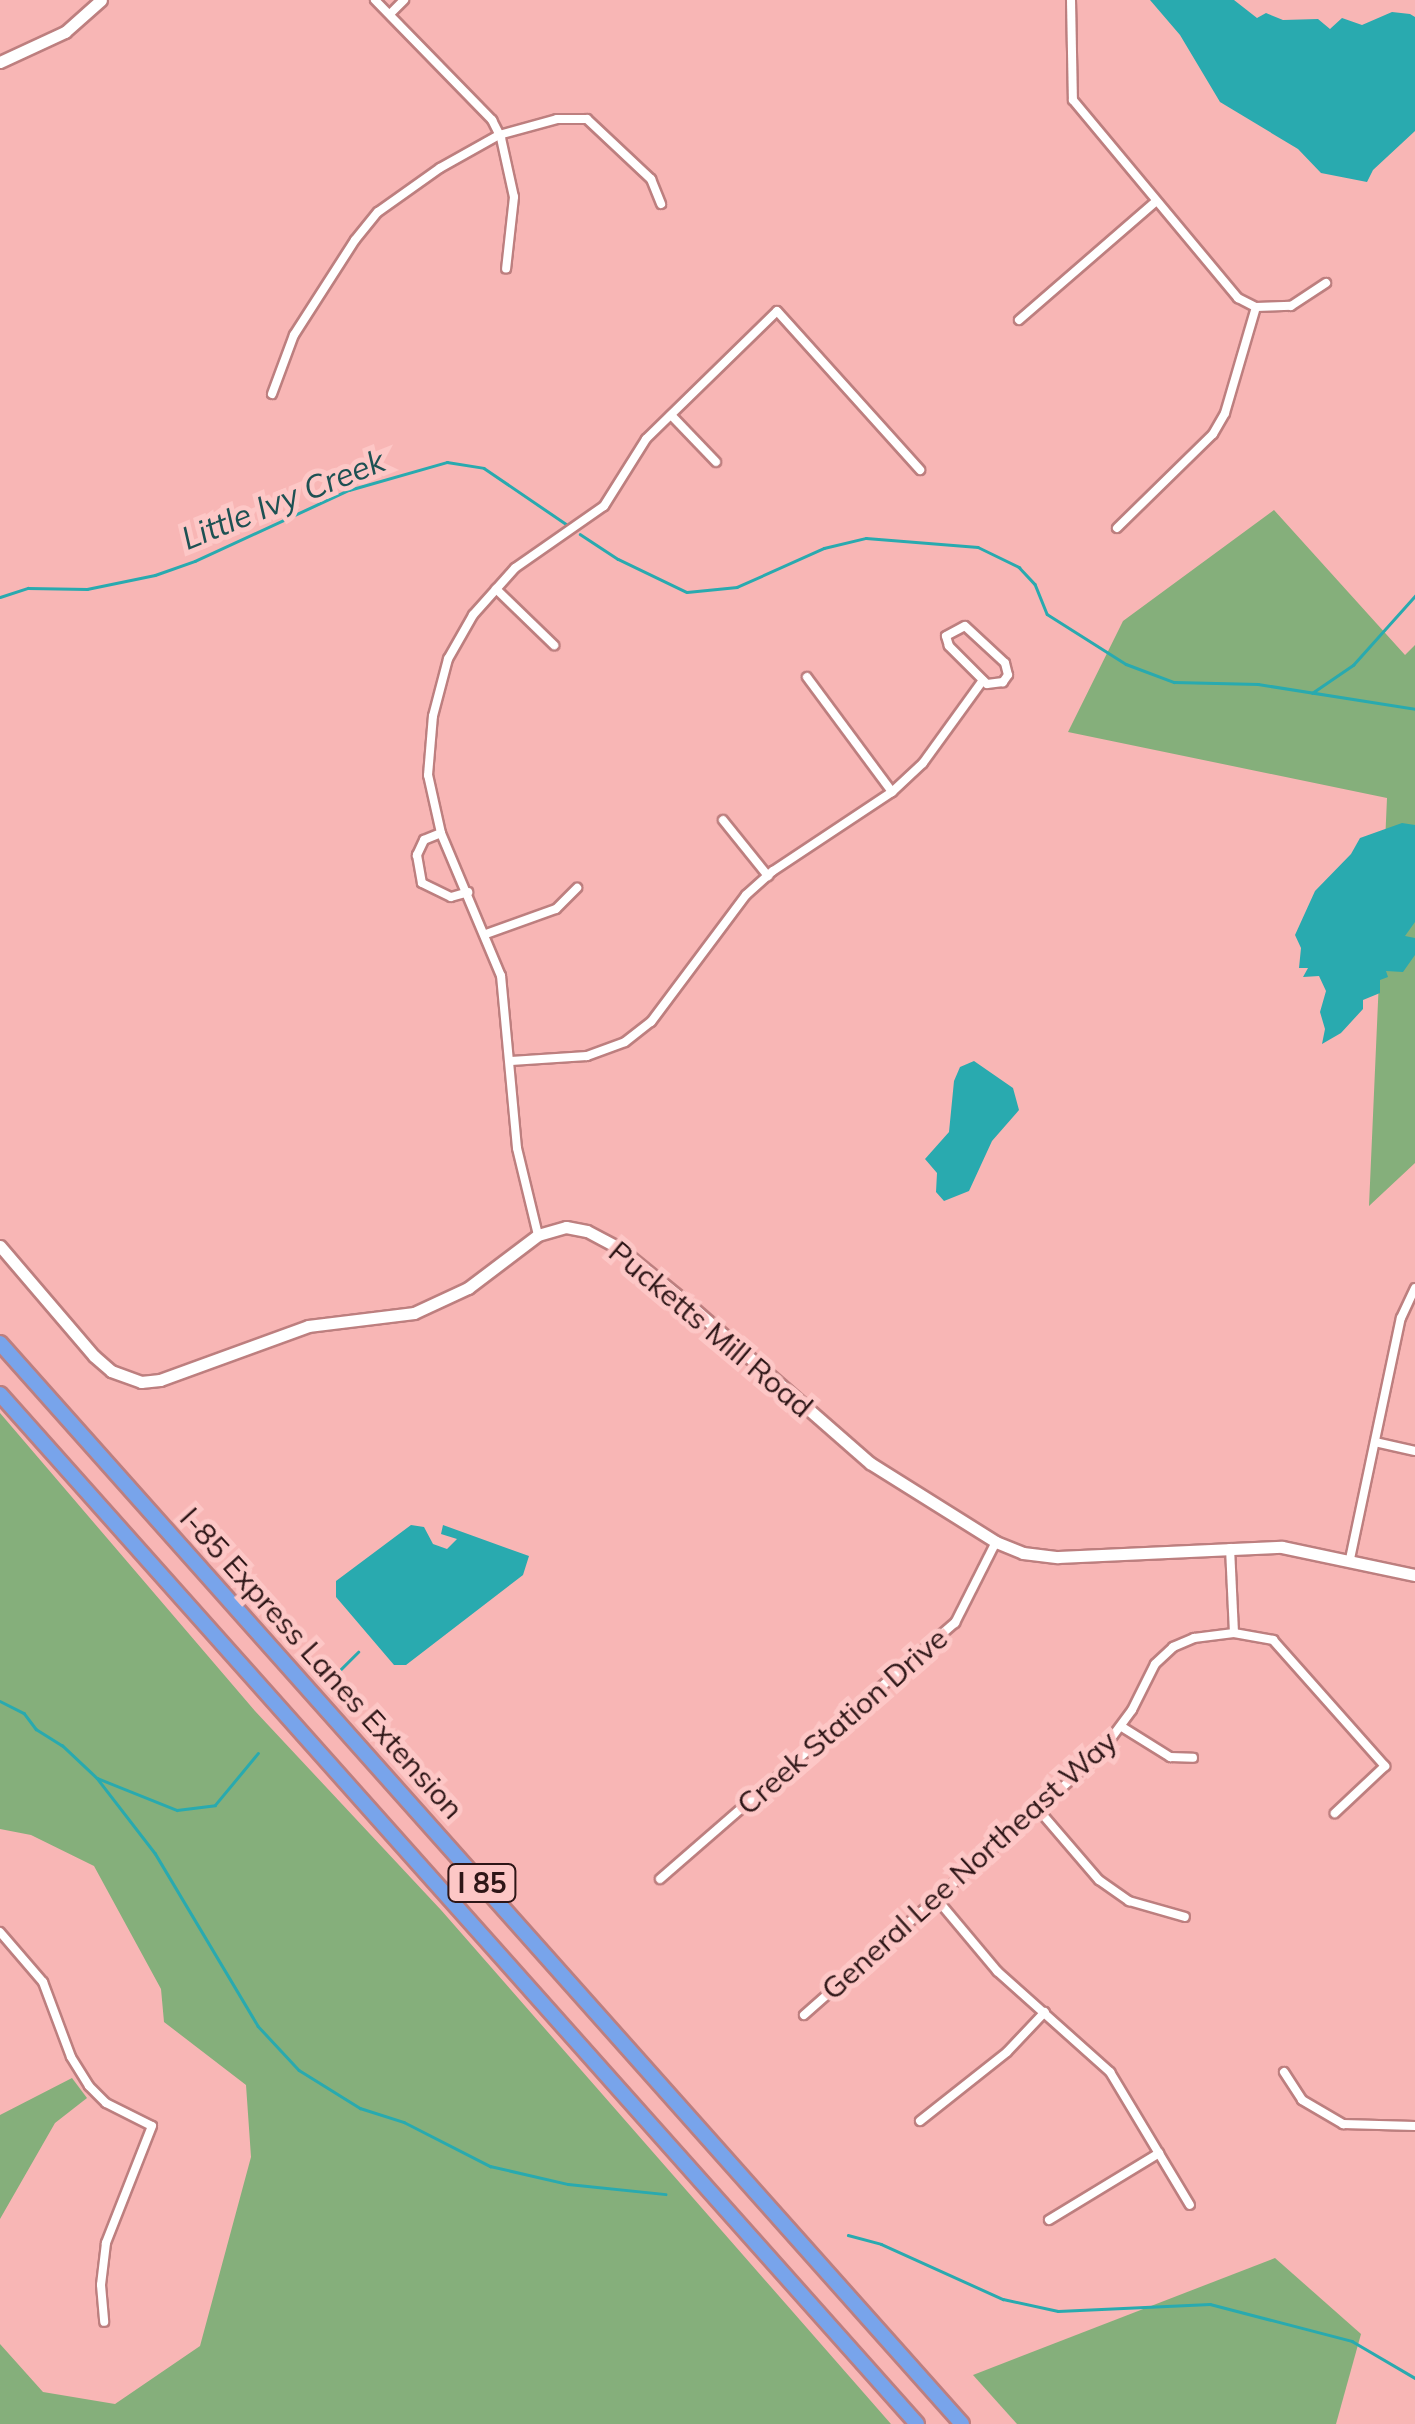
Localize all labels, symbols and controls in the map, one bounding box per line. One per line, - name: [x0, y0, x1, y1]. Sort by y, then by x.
- water label: Little Ivy Creek: [176, 441, 390, 557]
- street label: Pucketts Mill Road: [602, 1233, 820, 1425]
- street label: I-85 Express Lanes Extension: [173, 1500, 471, 1826]
- street label: Creek Station Drive: [729, 1620, 955, 1822]
- street label: General Lee Northeast Way: [814, 1723, 1124, 2007]
- road number: I 85: [447, 1860, 517, 1906]

